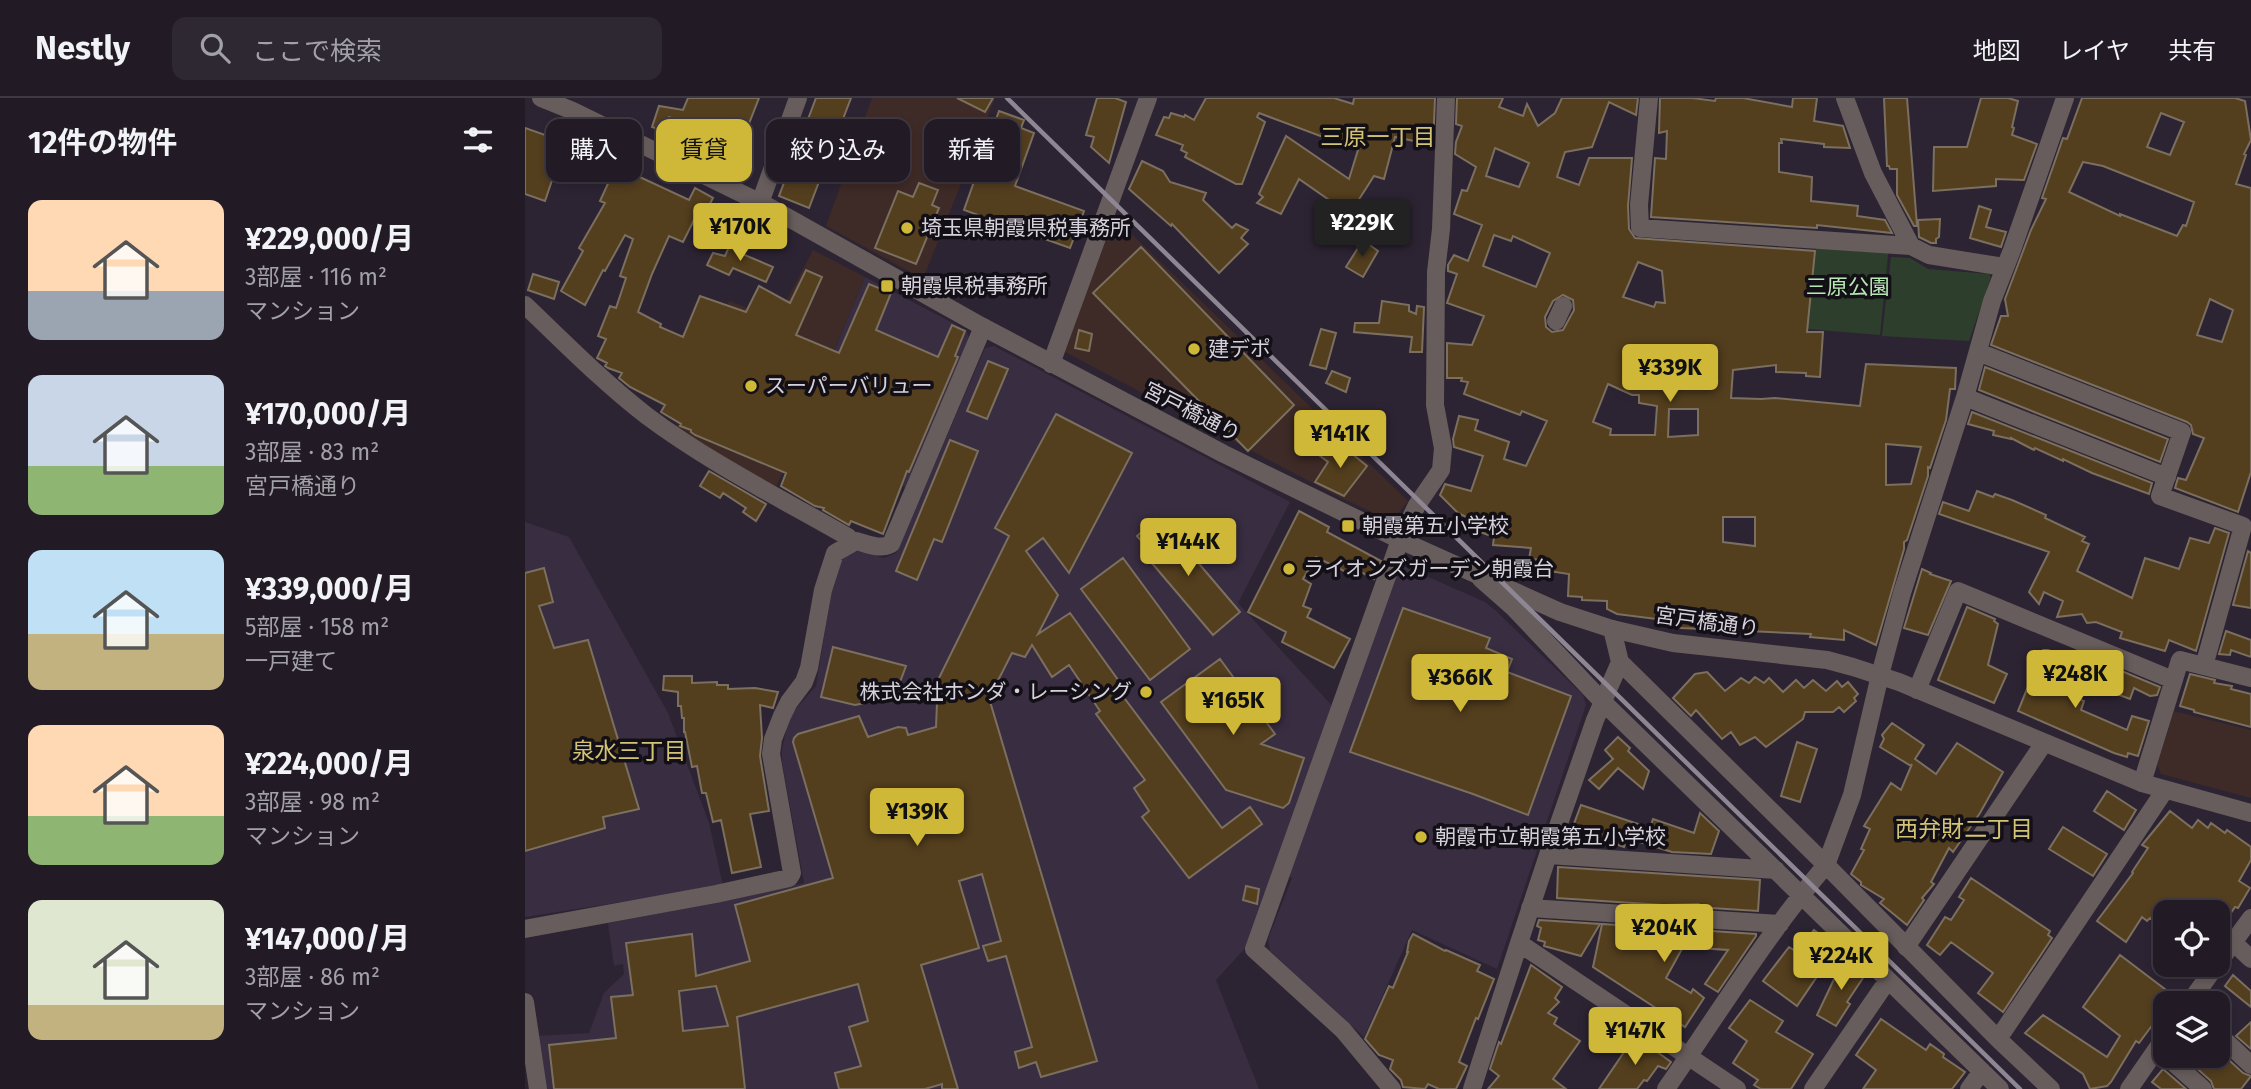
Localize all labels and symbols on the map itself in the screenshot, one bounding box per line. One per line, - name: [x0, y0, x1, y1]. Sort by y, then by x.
- district label: 三原一丁目: [1321, 123, 1436, 151]
- pin: ¥229K: [1313, 200, 1411, 259]
- pin: ¥170K: [691, 204, 789, 263]
- place label: 埼玉県朝霞県税事務所: [921, 215, 1131, 241]
- marker: 埼玉県朝霞県税事務所: [899, 220, 915, 236]
- place label: 朝霞県税事務所: [901, 273, 1048, 299]
- park label: 三原公園: [1806, 274, 1890, 300]
- marker: 朝霞県税事務所: [879, 278, 895, 294]
- place label: 建デポ: [1208, 336, 1271, 362]
- marker: 建デポ: [1186, 341, 1202, 357]
- pin: ¥339K: [1621, 344, 1719, 404]
- place label: スーパーバリュー: [765, 373, 933, 399]
- street label: 宮戸橋通り: [1139, 377, 1245, 447]
- marker: スーパーバリュー: [743, 378, 759, 394]
- pin: ¥141K: [1291, 410, 1389, 470]
- place label: 朝霞第五小学校: [1362, 513, 1509, 539]
- pin: ¥144K: [1139, 518, 1237, 578]
- marker: 朝霞第五小学校: [1340, 518, 1356, 534]
- place label: ライオンズガーデン朝霞台: [1303, 556, 1555, 582]
- marker: ライオンズガーデン朝霞台: [1281, 561, 1297, 577]
- street label: 宮戸橋通り: [1653, 602, 1761, 642]
- pin: ¥248K: [2026, 650, 2124, 710]
- pin: ¥366K: [1411, 654, 1509, 714]
- pin: ¥165K: [1184, 678, 1282, 737]
- place label: 株式会社ホンダ・レーシング: [859, 679, 1132, 705]
- marker: 株式会社ホンダ・レーシング: [1138, 684, 1154, 700]
- district label: 泉水三丁目: [572, 737, 687, 765]
- pin: ¥139K: [868, 788, 966, 848]
- district label: 西弁財二丁目: [1895, 815, 2033, 843]
- place label: 朝霞市立朝霞第五小学校: [1435, 824, 1666, 850]
- marker: 朝霞市立朝霞第五小学校: [1413, 829, 1429, 845]
- pin: ¥204K: [1615, 904, 1713, 964]
- pin: ¥224K: [1792, 932, 1890, 992]
- pin: ¥147K: [1586, 1007, 1684, 1067]

